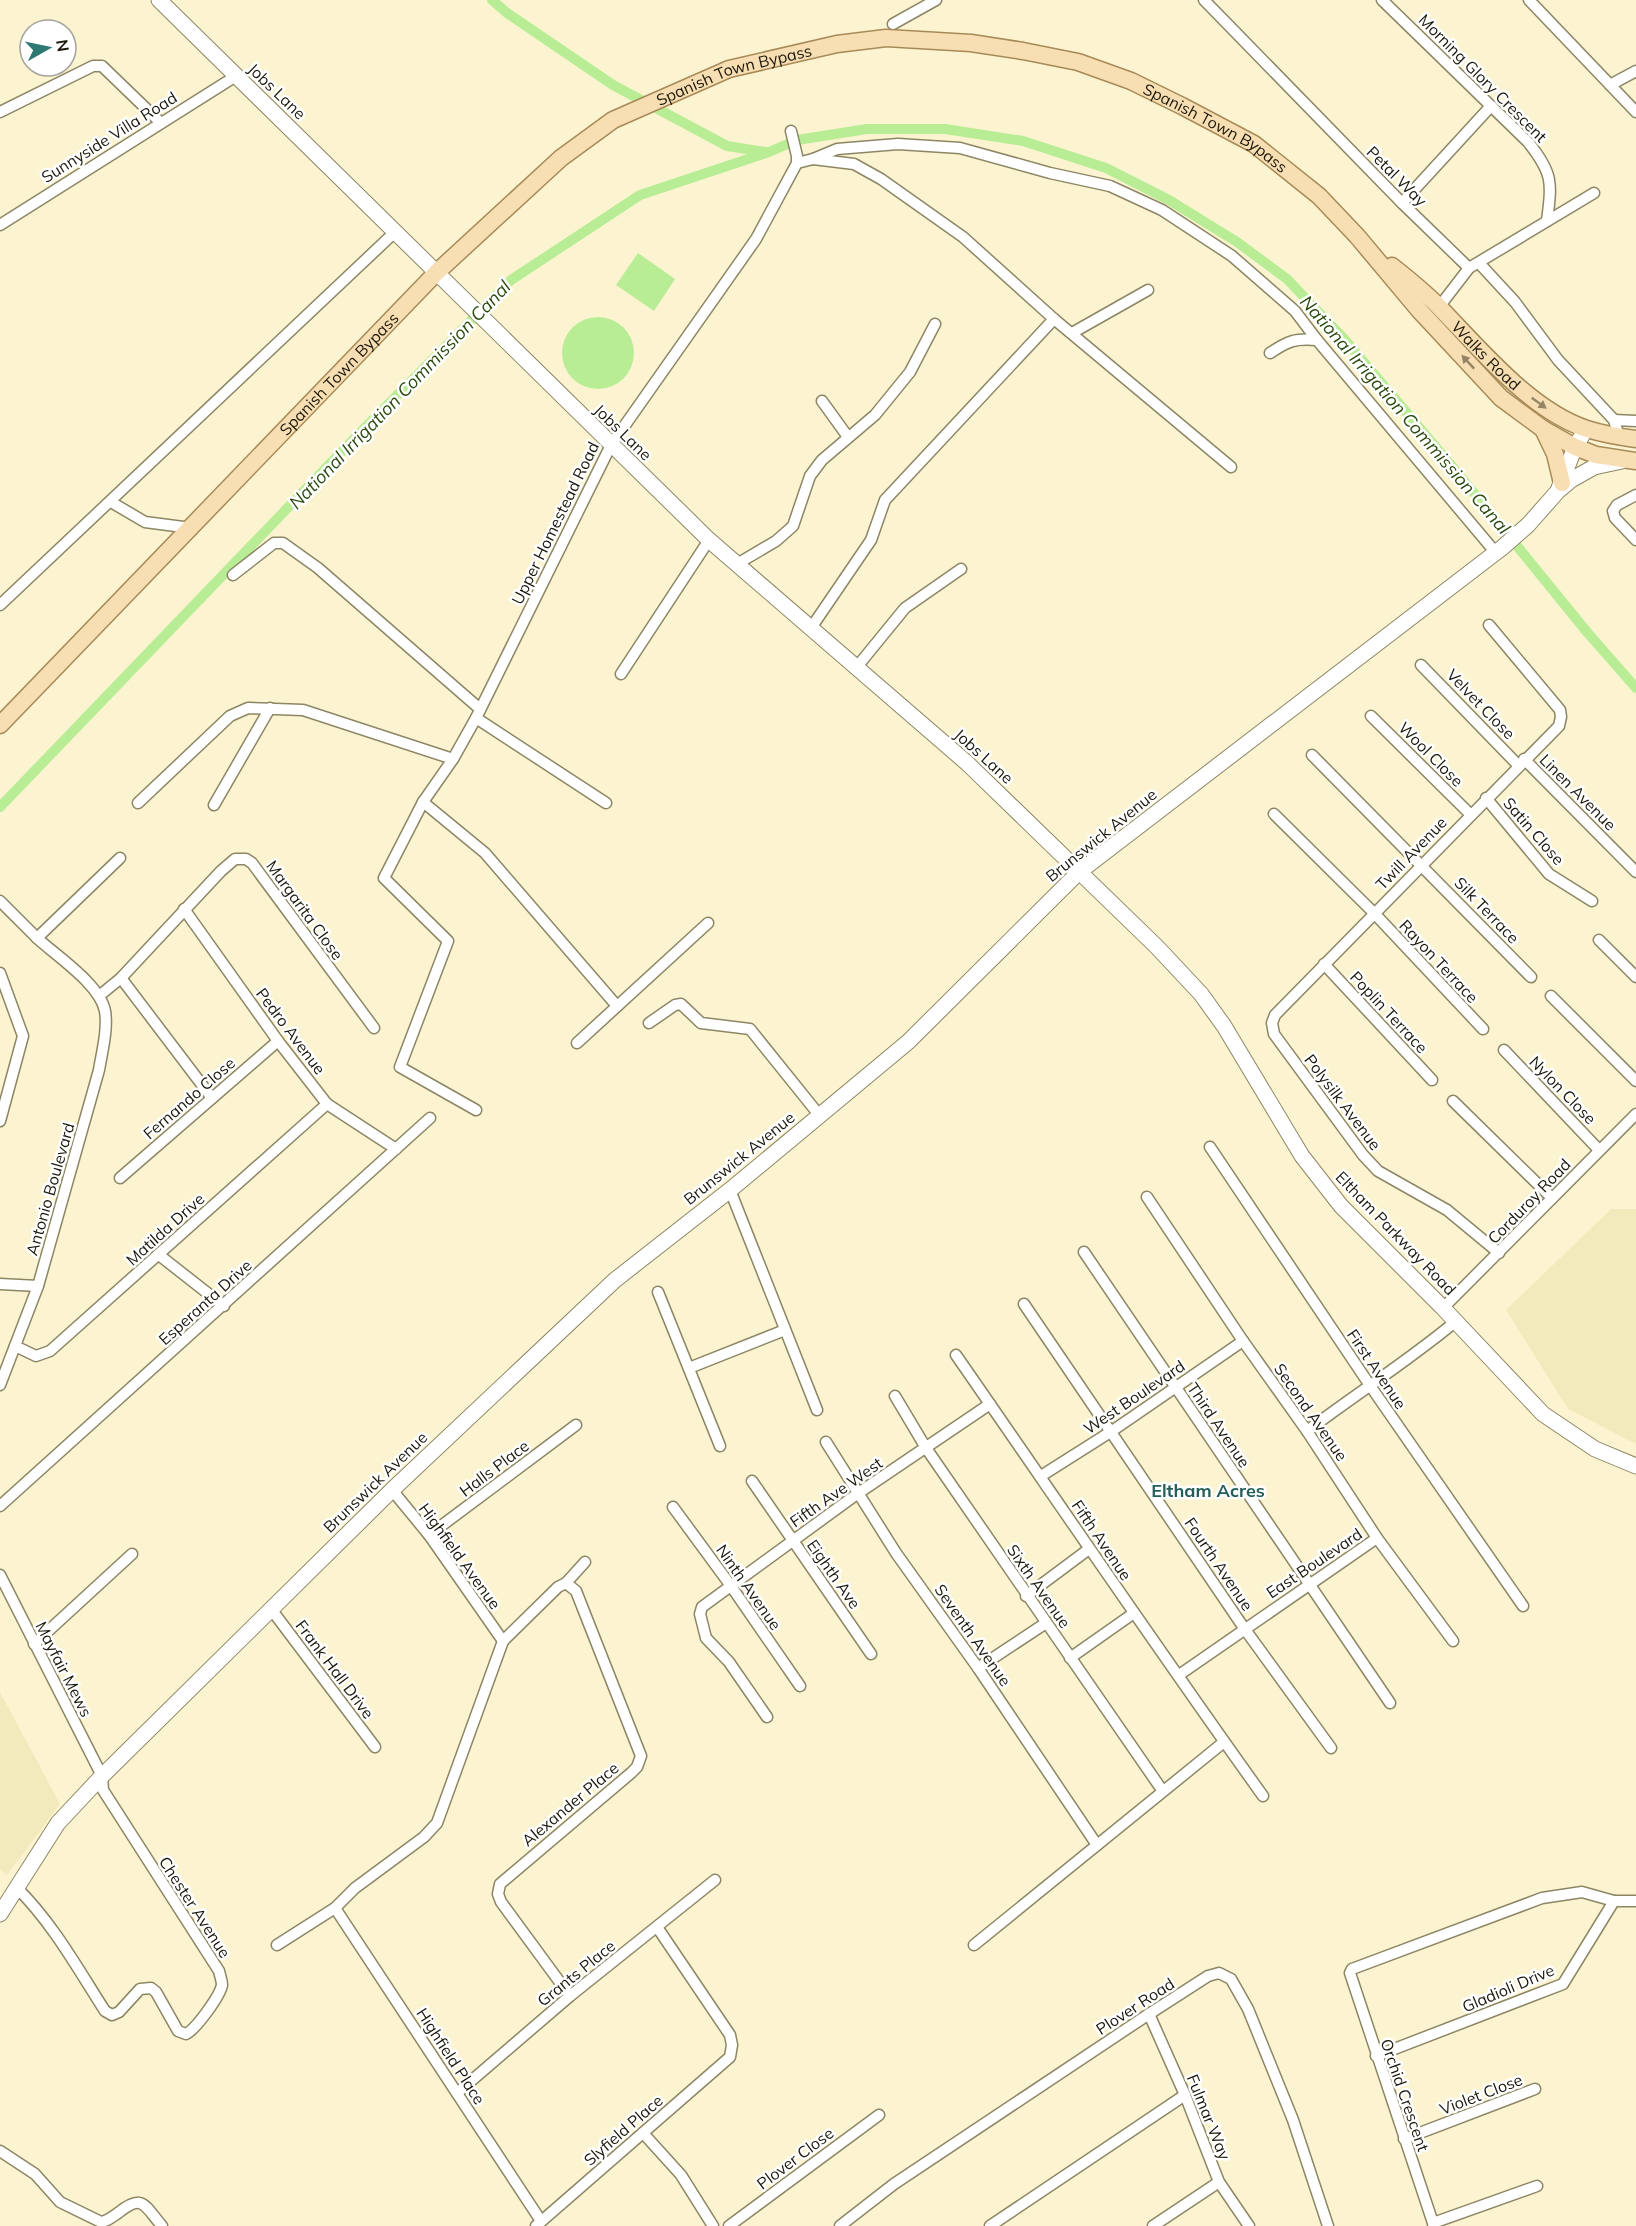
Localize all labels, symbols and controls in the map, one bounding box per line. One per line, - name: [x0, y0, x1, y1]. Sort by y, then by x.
- street label: Morning Glory Crescent: [1415, 10, 1552, 147]
- north arrow: [18, 18, 78, 78]
- text: N: [52, 38, 74, 53]
- street label: Spanish Town Bypass: [653, 40, 814, 110]
- street label: Jobs Lane: [244, 59, 310, 123]
- street label: Spanish Town Bypass: [1140, 79, 1292, 177]
- street label: Sunnyside Villa Road: [38, 87, 180, 187]
- street label: Petal Way: [1363, 142, 1432, 211]
- water label: National Irrigation Commission Canal: [284, 275, 516, 514]
- water label: National Irrigation Commission Canal: [1295, 290, 1516, 539]
- street label: Spanish Town Bypass: [275, 308, 403, 440]
- street label: Walks Road: [1447, 316, 1525, 394]
- one-way arrow: [1462, 356, 1476, 370]
- one-way arrow: [1532, 396, 1547, 408]
- street label: Jobs Lane: [590, 400, 656, 464]
- street label: Upper Homestead Road: [507, 438, 603, 608]
- street label: Velvet Close: [1443, 665, 1519, 743]
- street label: Wool Close: [1394, 717, 1468, 791]
- street label: Jobs Lane: [950, 724, 1018, 788]
- street label: Linen Avenue: [1536, 750, 1620, 834]
- street label: Brunswick Avenue: [1042, 784, 1160, 886]
- street label: Satin Close: [1499, 793, 1569, 869]
- street label: Twill Avenue: [1371, 812, 1451, 894]
- street label: Margarita Close: [262, 856, 348, 964]
- street label: Silk Terrace: [1450, 873, 1524, 947]
- street label: Rayon Terrace: [1395, 915, 1483, 1007]
- street label: Poplin Terrace: [1346, 967, 1432, 1057]
- street label: Pedro Avenue: [252, 984, 330, 1078]
- street label: Polysilk Avenue: [1300, 1050, 1386, 1154]
- street label: Nylon Close: [1525, 1052, 1601, 1128]
- street label: Fernando Close: [139, 1053, 239, 1143]
- street label: Brunswick Avenue: [680, 1107, 798, 1209]
- street label: Antonio Boulevard: [21, 1120, 79, 1258]
- street label: Corduroy Road: [1483, 1154, 1575, 1248]
- street label: Eltham Parkway Road: [1332, 1167, 1460, 1299]
- street label: Matilda Drive: [122, 1189, 208, 1269]
- street label: Esperanta Drive: [154, 1255, 256, 1349]
- street label: First Avenue: [1343, 1325, 1411, 1413]
- street label: West Boulevard: [1079, 1356, 1189, 1438]
- street label: Second Avenue: [1270, 1359, 1352, 1465]
- street label: Third Avenue: [1183, 1379, 1255, 1471]
- street label: Brunswick Avenue: [319, 1427, 431, 1537]
- street label: Halls Place: [455, 1435, 533, 1501]
- street label: Fifth Ave West: [786, 1452, 887, 1531]
- district label: Eltham Acres: [1151, 1479, 1265, 1502]
- street label: Fifth Avenue: [1068, 1496, 1136, 1584]
- street label: Highfield Avenue: [415, 1499, 505, 1613]
- street label: Fourth Avenue: [1180, 1514, 1258, 1614]
- street label: East Boulevard: [1262, 1524, 1366, 1602]
- street label: Eighth Ave: [803, 1536, 865, 1612]
- street label: Ninth Avenue: [712, 1540, 786, 1634]
- street label: Sixth Avenue: [1003, 1540, 1075, 1632]
- street label: Seventh Avenue: [930, 1580, 1016, 1690]
- street label: Frank Hall Drive: [291, 1616, 379, 1722]
- street label: Mayfair Mews: [31, 1618, 97, 1720]
- street label: Alexander Place: [518, 1758, 622, 1850]
- street label: Chester Avenue: [155, 1853, 235, 1961]
- street label: Grants Place: [533, 1936, 619, 2010]
- street label: Gladioli Drive: [1459, 1960, 1557, 2016]
- street label: Plover Road: [1092, 1973, 1178, 2039]
- street label: Highfield Place: [412, 2004, 490, 2108]
- street label: Orchid Crescent: [1376, 2036, 1434, 2154]
- street label: Violet Close: [1437, 2069, 1525, 2119]
- street label: Fulmar Way: [1183, 2071, 1235, 2163]
- street label: Slyfield Place: [579, 2090, 667, 2170]
- street label: Plover Close: [753, 2123, 837, 2193]

